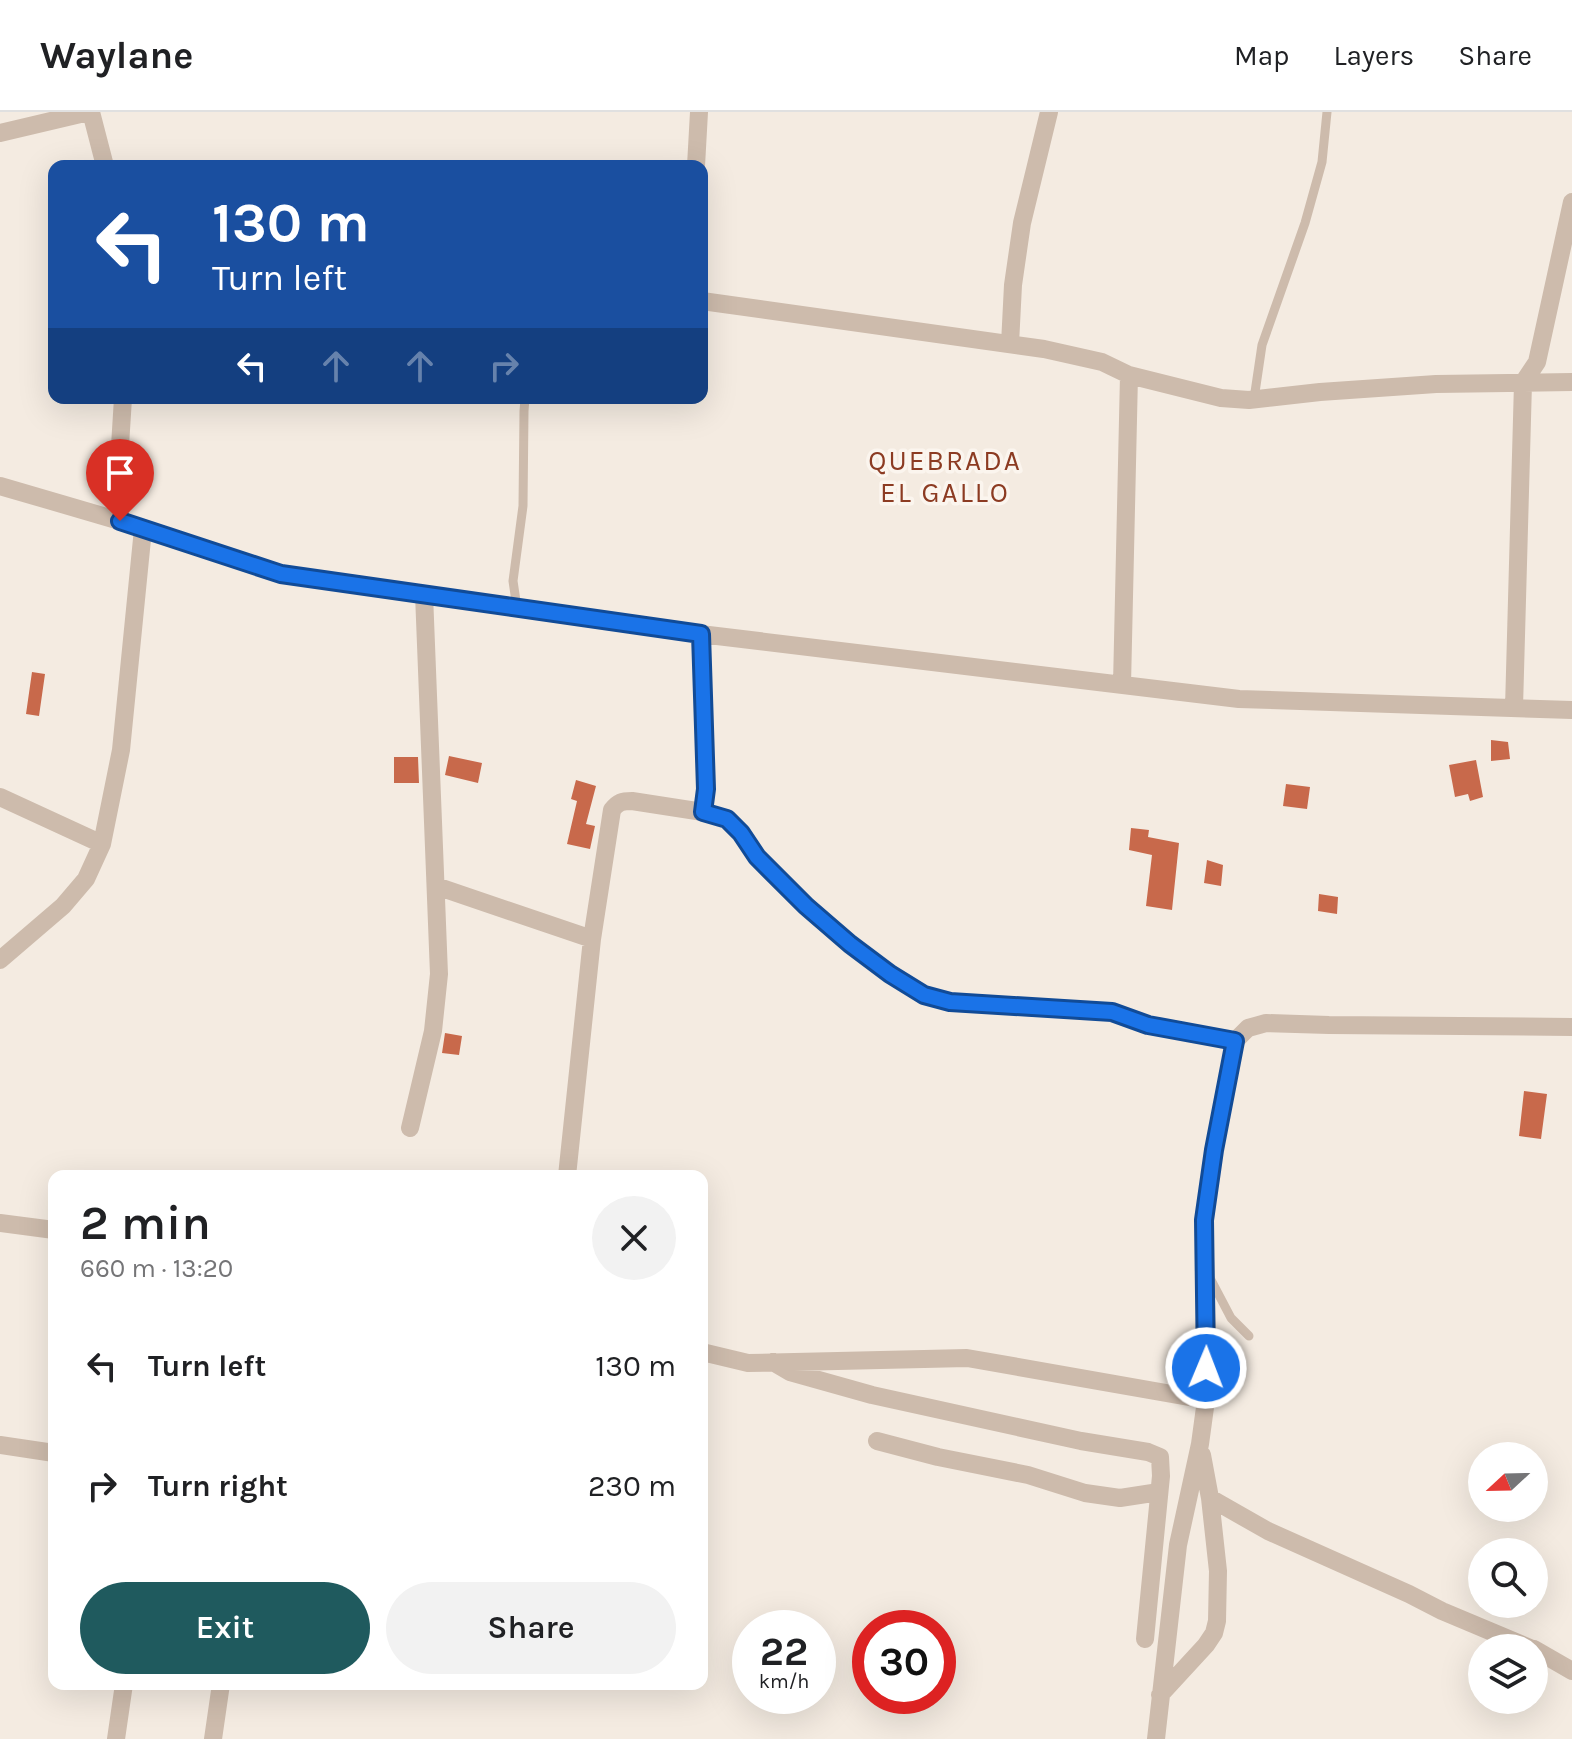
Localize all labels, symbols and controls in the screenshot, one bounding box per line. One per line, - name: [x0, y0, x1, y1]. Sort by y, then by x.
- text: Waylane: [40, 33, 193, 78]
- text: Map: [1234, 39, 1289, 72]
- text: Layers: [1333, 39, 1414, 72]
- text: Share: [1458, 39, 1532, 72]
- text: 130 m: [212, 190, 370, 255]
- icon: left: [80, 192, 184, 296]
- text: Turn left: [212, 257, 347, 299]
- icon: left: [230, 344, 274, 388]
- icon: ahead: [314, 344, 358, 388]
- icon: ahead: [398, 344, 442, 388]
- icon: right: [482, 344, 526, 388]
- pin: [86, 439, 154, 521]
- district label: QUEBRADA EL GALLO: [868, 444, 1022, 509]
- icon: arrive: [98, 451, 142, 495]
- text: 2 min: [80, 1195, 211, 1251]
- button: close: [592, 1196, 676, 1280]
- text: 660 m · 13:20: [80, 1253, 233, 1284]
- position arrow: [1164, 1326, 1248, 1410]
- icon: left: [80, 1344, 124, 1388]
- text: Turn left: [148, 1348, 266, 1384]
- text: 130 m: [595, 1348, 676, 1384]
- north arrow: [1468, 1442, 1548, 1522]
- map controls: [1468, 1442, 1548, 1714]
- icon: right: [80, 1464, 124, 1508]
- text: Turn right: [148, 1468, 288, 1504]
- text: 230 m: [588, 1468, 676, 1504]
- button: search: [1468, 1538, 1548, 1618]
- button: Exit: [80, 1582, 370, 1674]
- button: Share: [386, 1582, 676, 1674]
- speed limit sign: 30: [852, 1610, 956, 1714]
- text: 22: [760, 1628, 808, 1675]
- button: layers: [1468, 1634, 1548, 1714]
- text: km/h: [759, 1670, 809, 1693]

